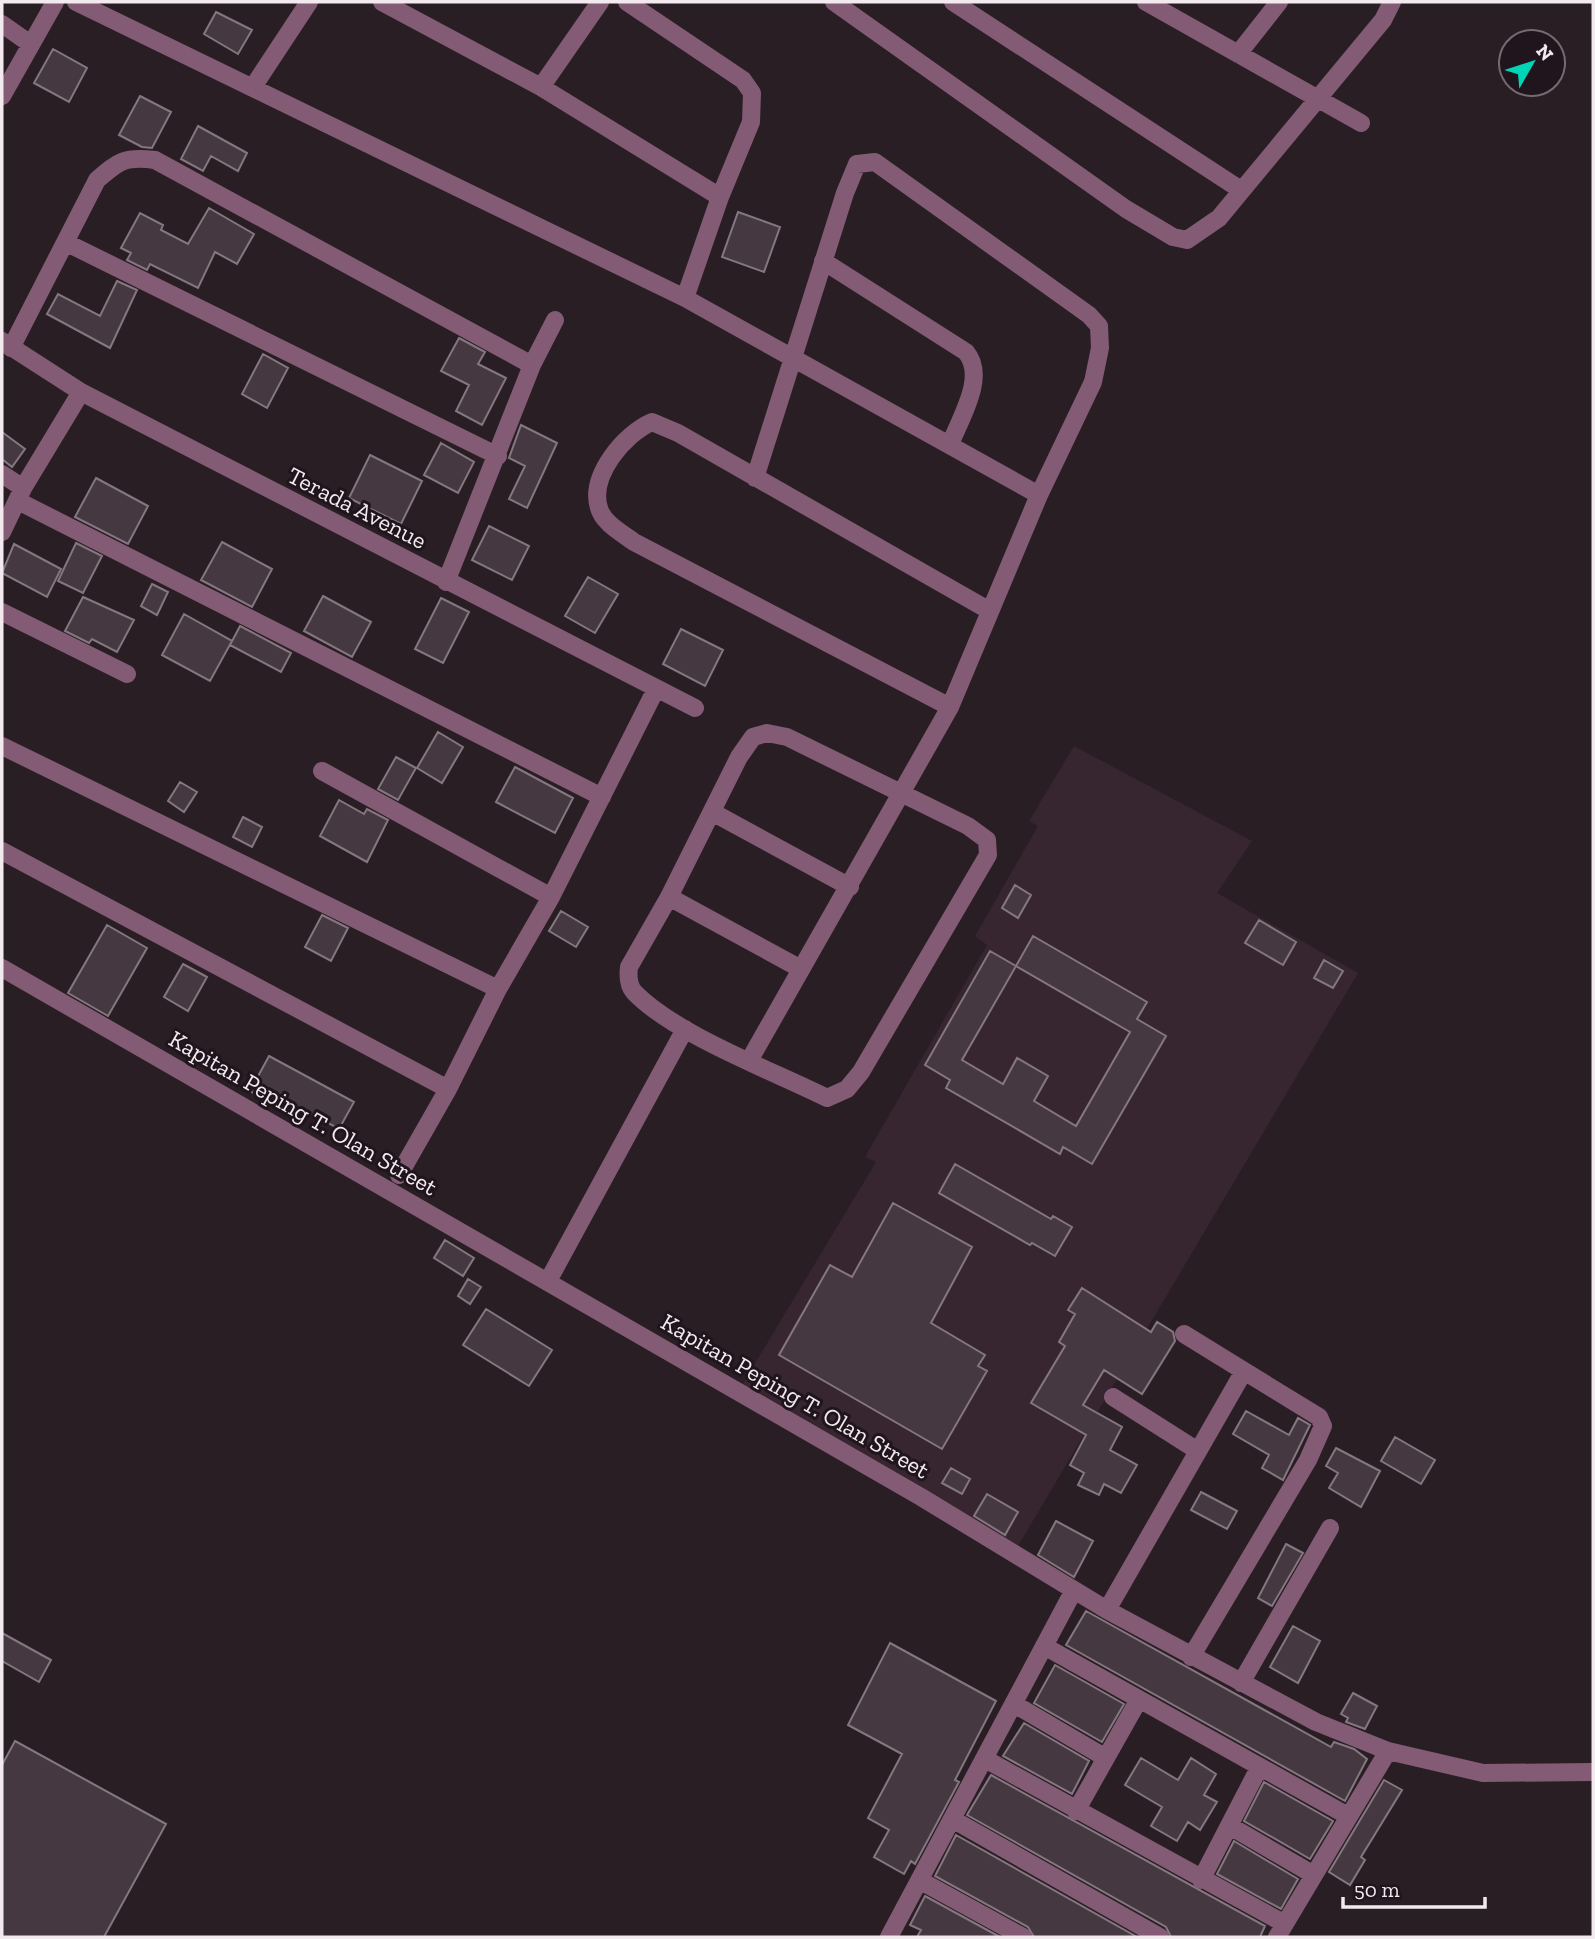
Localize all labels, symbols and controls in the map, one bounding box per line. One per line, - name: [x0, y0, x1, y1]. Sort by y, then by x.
- north arrow: [1497, 28, 1567, 98]
- text: N: [1531, 40, 1558, 65]
- street label: Terada Avenue: [283, 460, 431, 555]
- street label: Kapitan Peping T. Olan Street: [164, 1024, 443, 1201]
- street label: Kapitan Peping T. Olan Street: [656, 1307, 935, 1484]
- scale bar: [1343, 1866, 1485, 1910]
- text: 50 m: [1354, 1877, 1400, 1902]

